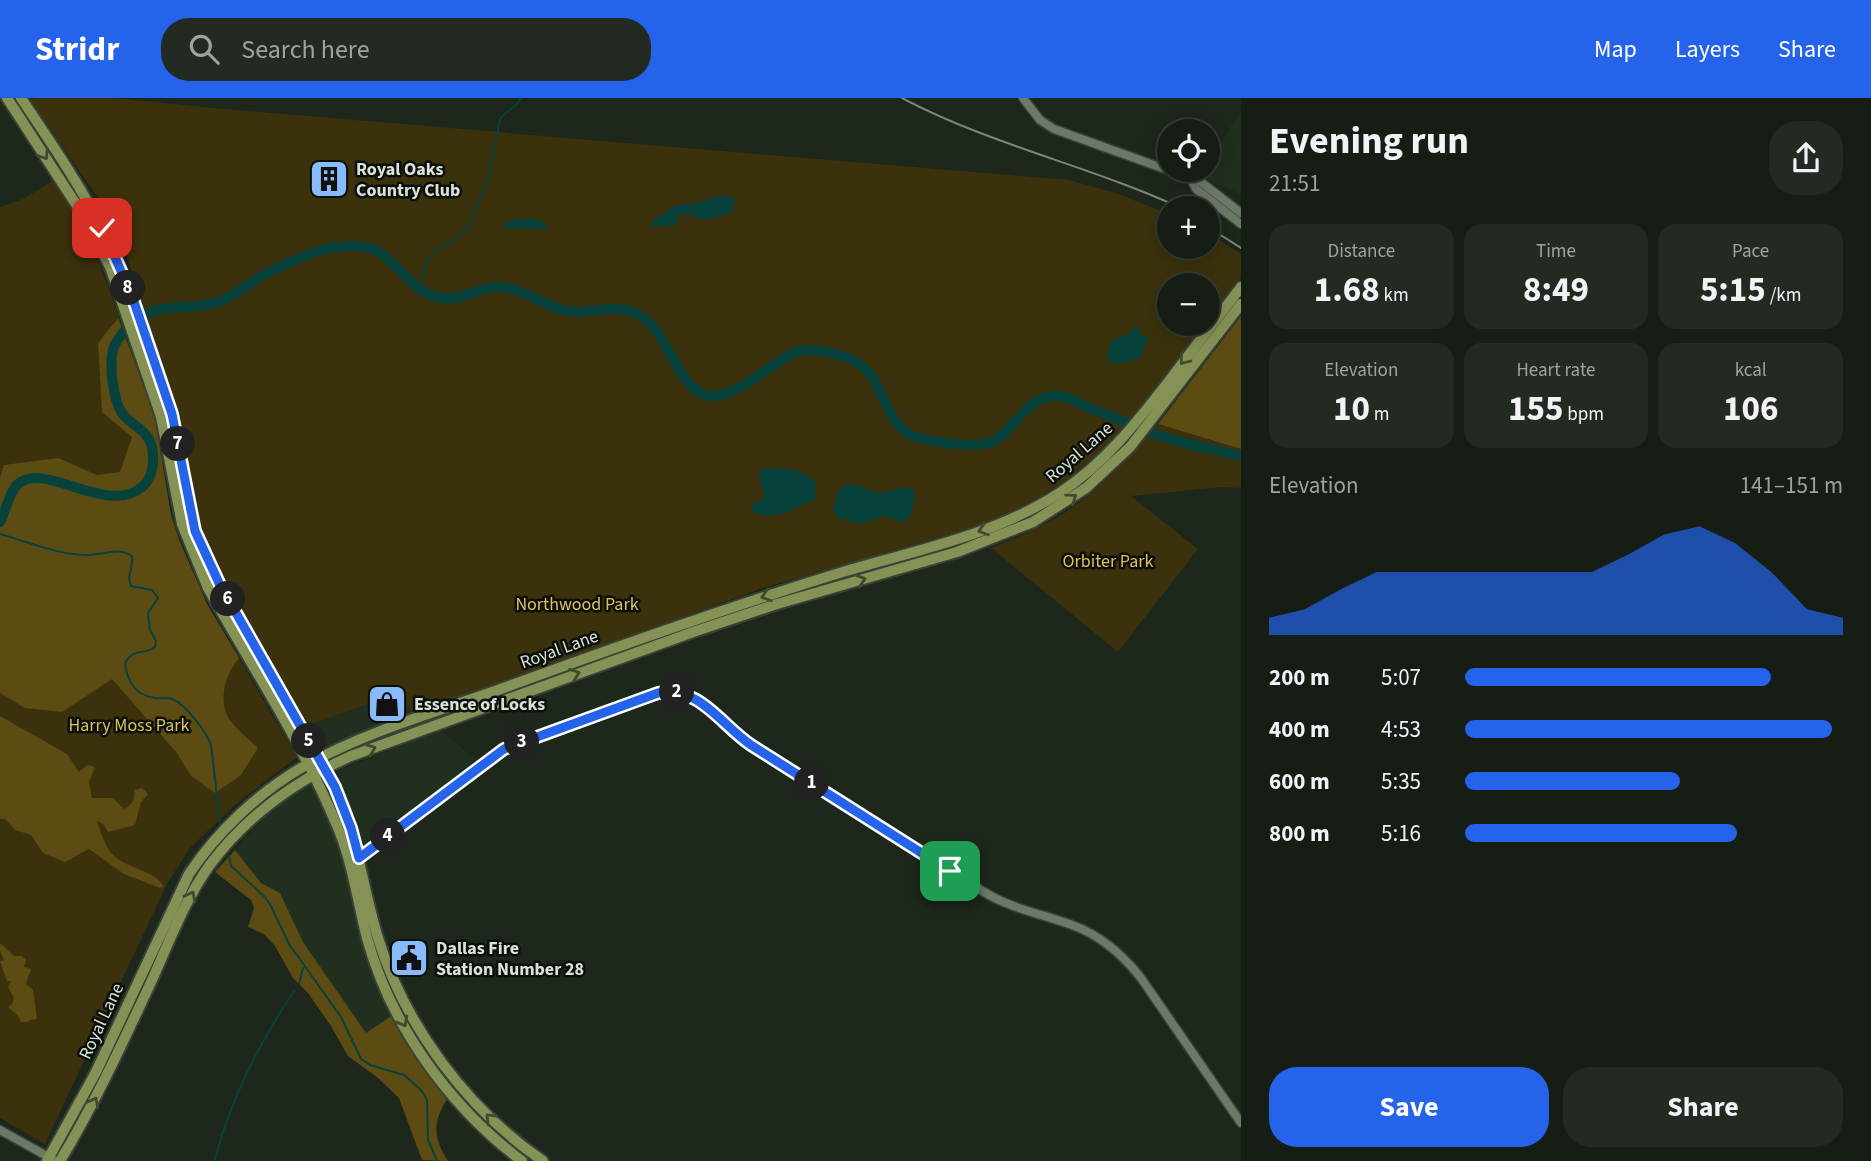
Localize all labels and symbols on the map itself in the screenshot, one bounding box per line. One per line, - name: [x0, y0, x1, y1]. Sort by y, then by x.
- one-way arrow: [36, 147, 49, 160]
- place label: Royal Oaks Country Club: [356, 157, 460, 203]
- building icon: Royal Oaks Country Club: [308, 158, 350, 200]
- pin: [72, 198, 132, 258]
- pin: 8: [110, 270, 146, 306]
- one-way arrow: [1180, 353, 1193, 365]
- street label: Royal Lane: [1040, 416, 1118, 489]
- pin: 7: [160, 426, 196, 462]
- one-way arrow: [1064, 494, 1077, 506]
- one-way arrow: [978, 521, 990, 536]
- park label: Orbiter Park: [1063, 549, 1154, 574]
- one-way arrow: [855, 573, 867, 588]
- pin: 6: [210, 582, 246, 616]
- one-way arrow: [760, 587, 772, 602]
- park label: Northwood Park: [515, 592, 639, 617]
- street label: Royal Lane: [517, 624, 602, 675]
- one-way arrow: [569, 668, 581, 682]
- pin: 2: [660, 674, 694, 710]
- shop icon: Essence of Locks: [366, 683, 408, 725]
- place label: Essence of Locks: [414, 692, 545, 717]
- park label: Harry Moss Park: [69, 713, 190, 738]
- pin: 5: [292, 724, 326, 758]
- pin: 3: [504, 724, 540, 760]
- one-way arrow: [365, 743, 377, 757]
- pin: 1: [794, 766, 830, 800]
- pin: 4: [370, 818, 406, 854]
- pin: [920, 841, 980, 901]
- one-way arrow: [183, 891, 197, 903]
- place label: Dallas Fire Station Number 28: [436, 936, 584, 982]
- public building icon: Dallas Fire Station Number 28: [388, 937, 430, 979]
- street label: Royal Lane: [73, 979, 130, 1063]
- one-way arrow: [395, 1014, 408, 1027]
- one-way arrow: [86, 1097, 99, 1109]
- one-way arrow: [486, 1113, 499, 1126]

